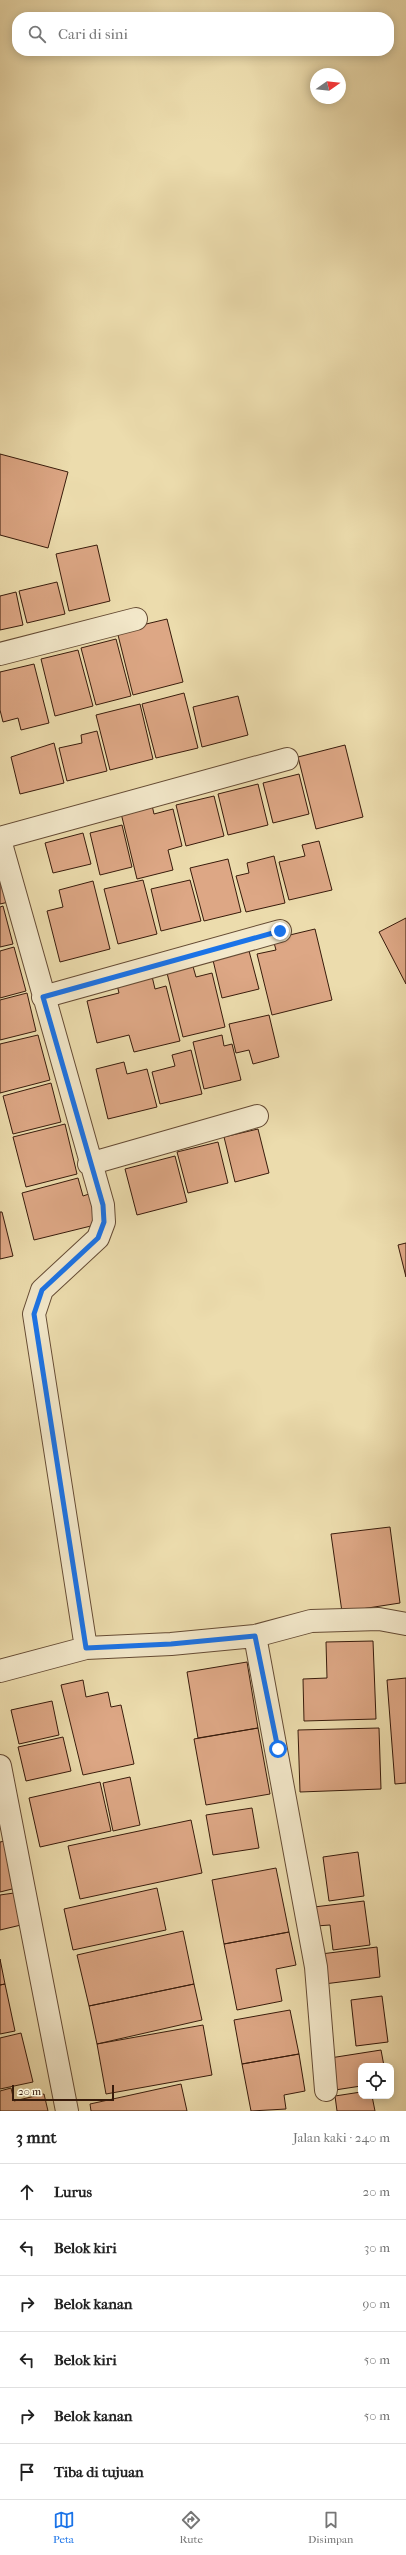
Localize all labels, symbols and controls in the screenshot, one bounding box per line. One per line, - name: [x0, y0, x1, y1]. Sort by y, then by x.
- search box: [12, 12, 394, 56]
- icon: search: [26, 23, 48, 45]
- text: Cari di sini: [58, 25, 128, 43]
- north arrow: [310, 68, 346, 104]
- route end: [271, 922, 289, 940]
- route start: [269, 1740, 287, 1758]
- map controls: [358, 2063, 394, 2099]
- button: locate: [358, 2063, 394, 2099]
- scale bar: [12, 2083, 114, 2102]
- text: 20 m: [18, 2085, 41, 2098]
- text: 3 mnt: [16, 2127, 57, 2147]
- text: Jalan kaki · 240 m: [293, 2130, 390, 2145]
- icon: ahead: [16, 2181, 38, 2203]
- text: Lurus: [54, 2183, 92, 2201]
- text: 20 m: [363, 2184, 390, 2199]
- icon: left: [16, 2237, 38, 2259]
- text: Belok kiri: [54, 2239, 117, 2257]
- text: 30 m: [364, 2240, 390, 2255]
- icon: right: [16, 2293, 38, 2315]
- text: Belok kanan: [54, 2295, 133, 2313]
- text: 90 m: [362, 2296, 390, 2311]
- icon: left: [16, 2349, 38, 2371]
- text: Belok kiri: [54, 2351, 117, 2369]
- text: 50 m: [364, 2352, 390, 2367]
- icon: right: [16, 2405, 38, 2427]
- text: Belok kanan: [54, 2407, 133, 2425]
- text: 50 m: [364, 2408, 390, 2423]
- icon: arrive: [16, 2461, 38, 2483]
- text: Tiba di tujuan: [54, 2463, 144, 2481]
- tab: Peta: [53, 2509, 75, 2546]
- tab: Rute: [180, 2509, 203, 2546]
- tab: Disimpan: [308, 2509, 353, 2546]

